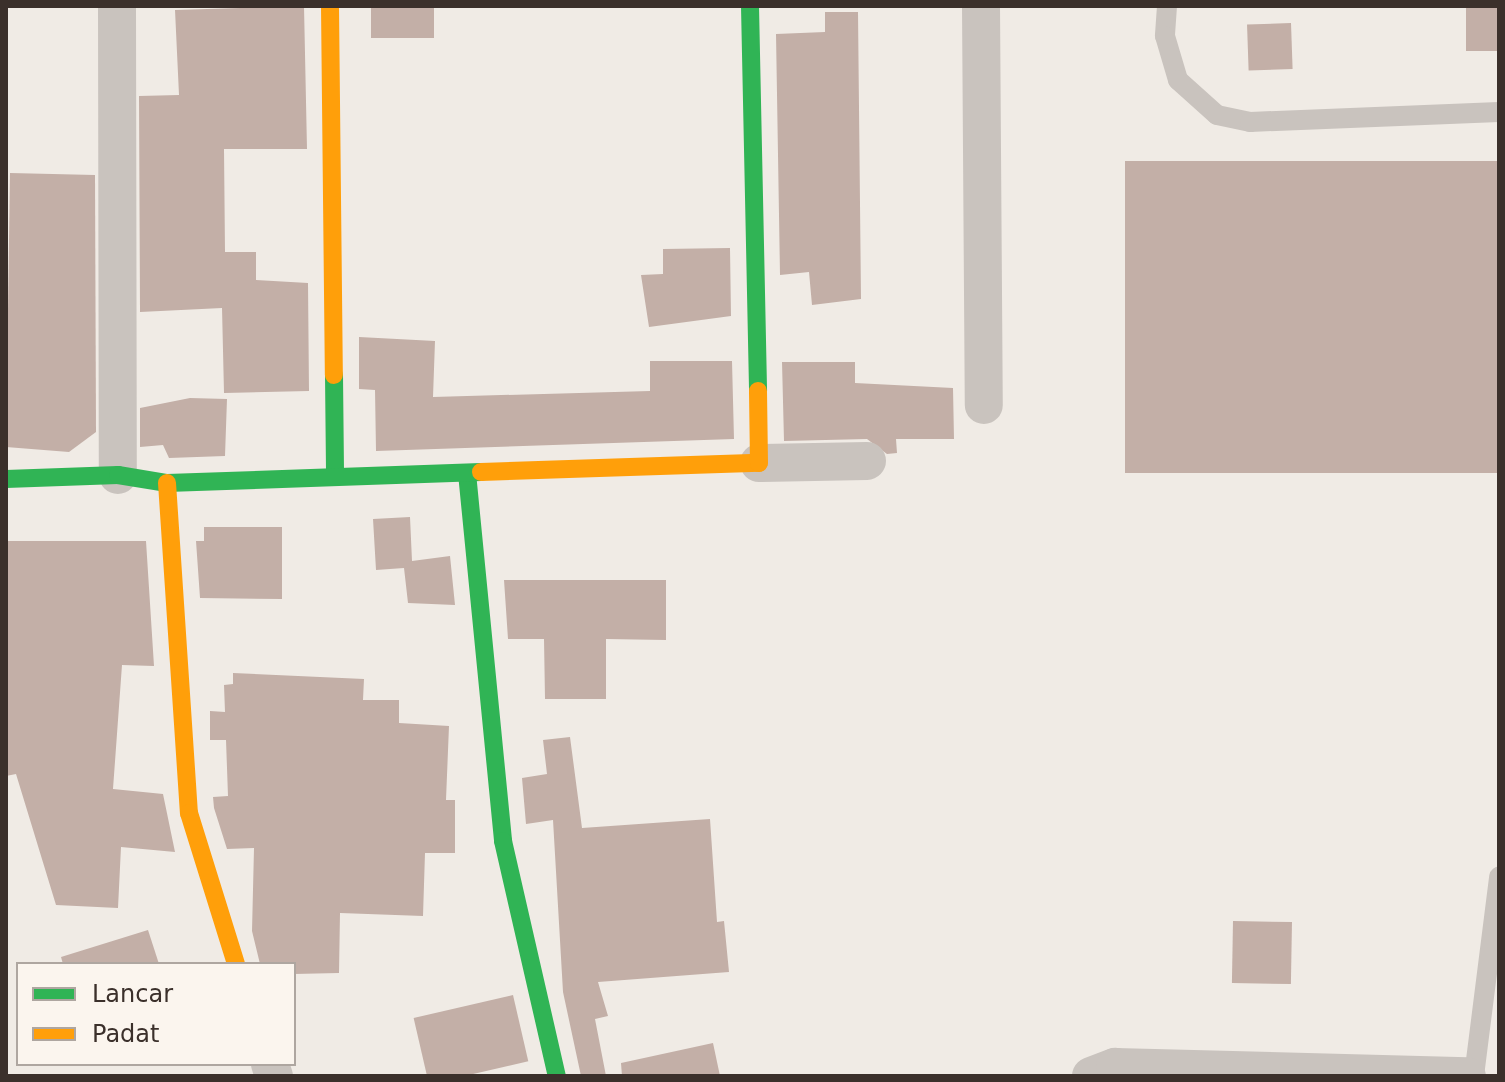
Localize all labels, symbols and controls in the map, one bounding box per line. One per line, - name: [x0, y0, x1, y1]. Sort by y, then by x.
- legend: [16, 962, 296, 1066]
- text: Lancar: [92, 980, 173, 1008]
- text: Padat: [92, 1020, 159, 1048]

